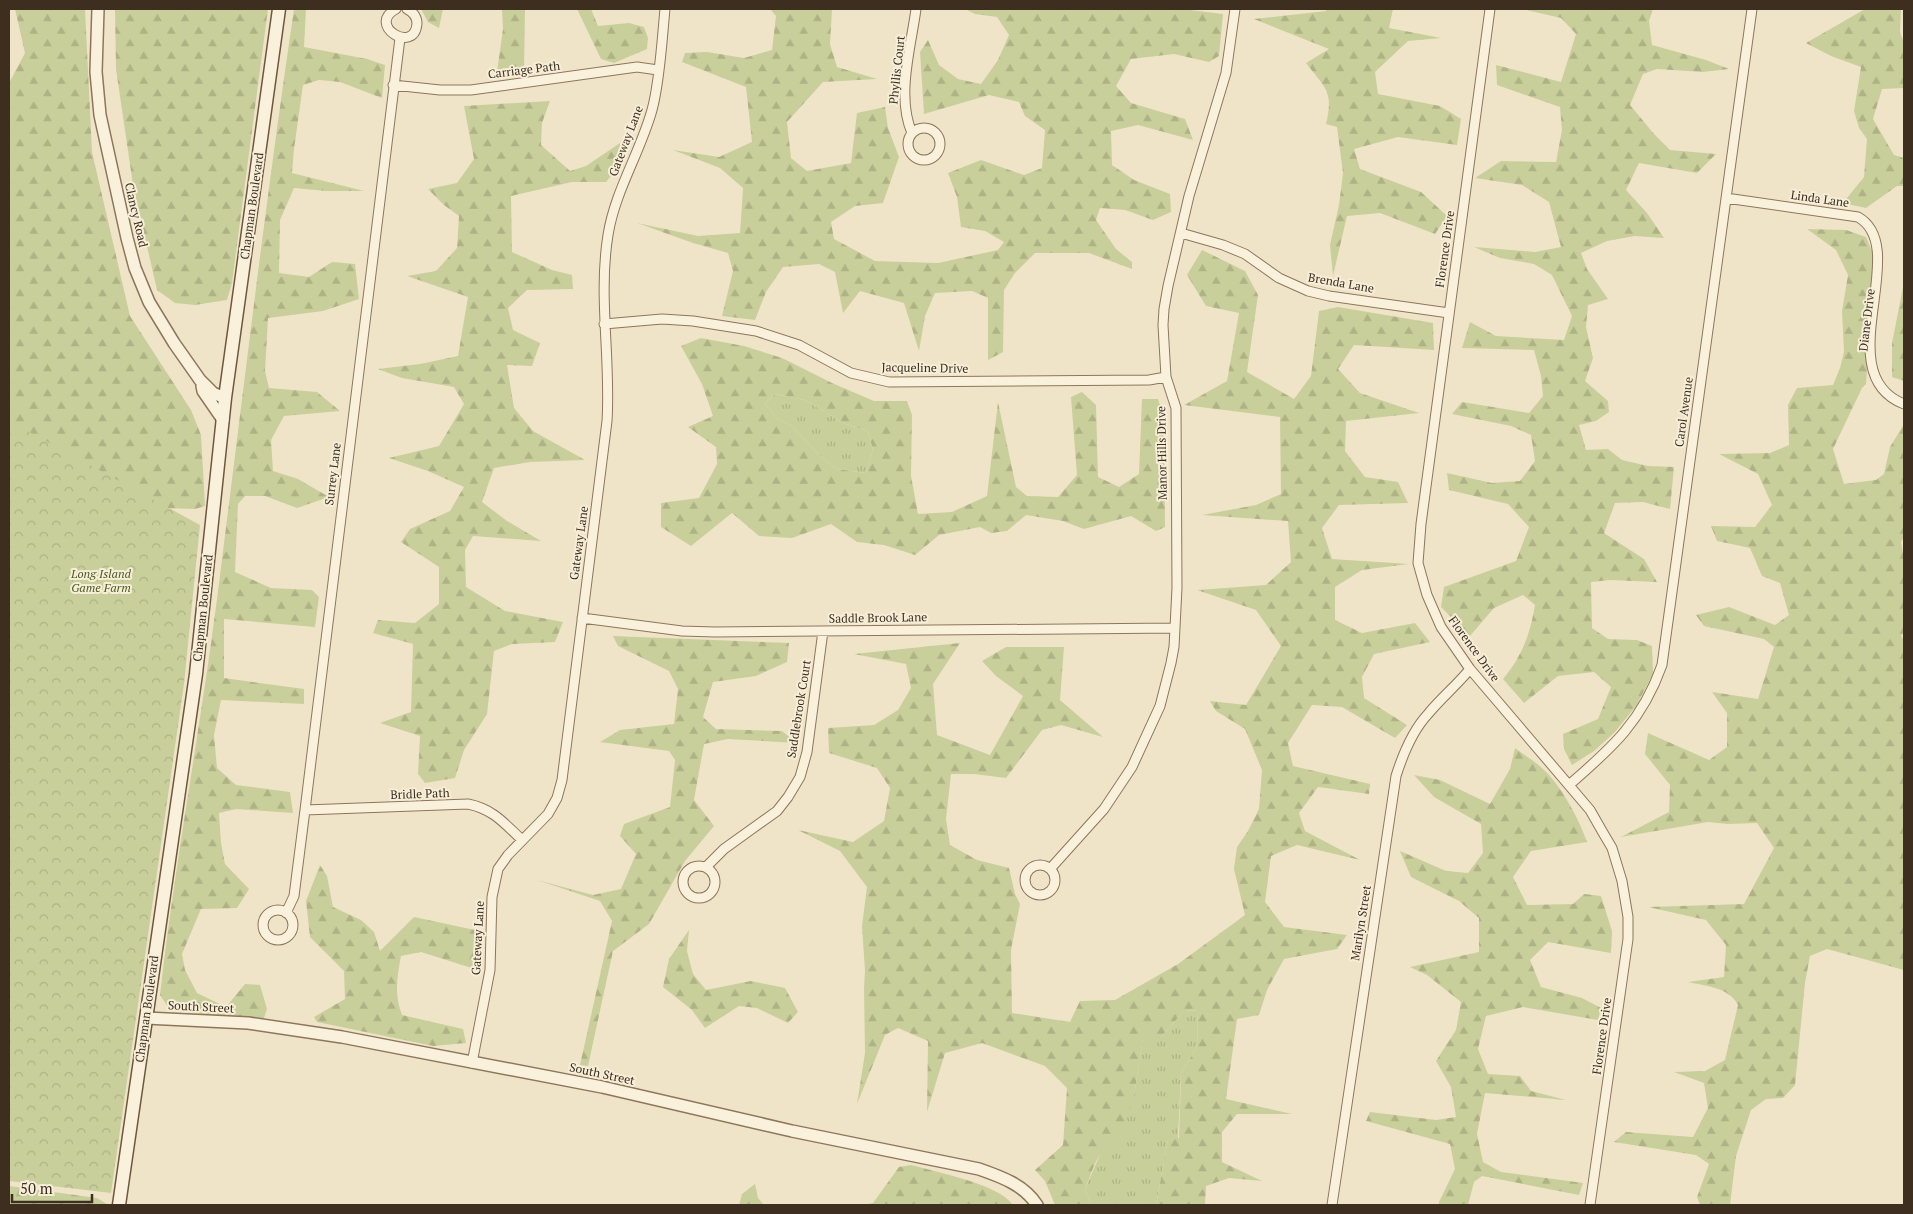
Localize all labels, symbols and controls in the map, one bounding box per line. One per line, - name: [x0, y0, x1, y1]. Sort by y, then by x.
- street label: Phyllis Court: [885, 34, 908, 105]
- street label: Carriage Path: [487, 58, 561, 81]
- street label: Gateway Lane: [605, 103, 646, 178]
- street label: Chapman Boulevard: [237, 151, 266, 260]
- street label: Clancy Road: [122, 181, 151, 249]
- street label: Linda Lane: [1790, 187, 1850, 210]
- street label: Florence Drive: [1432, 210, 1457, 288]
- street label: Brenda Lane: [1307, 269, 1375, 296]
- street label: Diane Drive: [1855, 288, 1878, 352]
- street label: Jacqueline Drive: [881, 359, 969, 376]
- street label: Carol Avenue: [1671, 376, 1696, 448]
- street label: Manor Hills Drive: [1153, 406, 1170, 500]
- street label: Surrey Lane: [321, 442, 344, 506]
- street label: Gateway Lane: [566, 505, 591, 581]
- street label: Chapman Boulevard: [189, 553, 216, 662]
- park label: Long Island Game Farm: [70, 566, 132, 595]
- street label: Saddle Brook Lane: [829, 609, 927, 626]
- street label: Florence Drive: [1446, 613, 1503, 684]
- street label: Saddlebrook Court: [783, 658, 814, 759]
- street label: Bridle Path: [390, 785, 450, 802]
- street label: Marilyn Street: [1347, 883, 1374, 962]
- street label: Gateway Lane: [468, 900, 487, 976]
- street label: Chapman Boulevard: [132, 954, 161, 1063]
- street label: South Street: [167, 997, 235, 1016]
- street label: Florence Drive: [1589, 997, 1614, 1075]
- street label: South Street: [568, 1059, 637, 1088]
- scale bar: [12, 1172, 92, 1204]
- text: 50 m: [20, 1178, 53, 1198]

